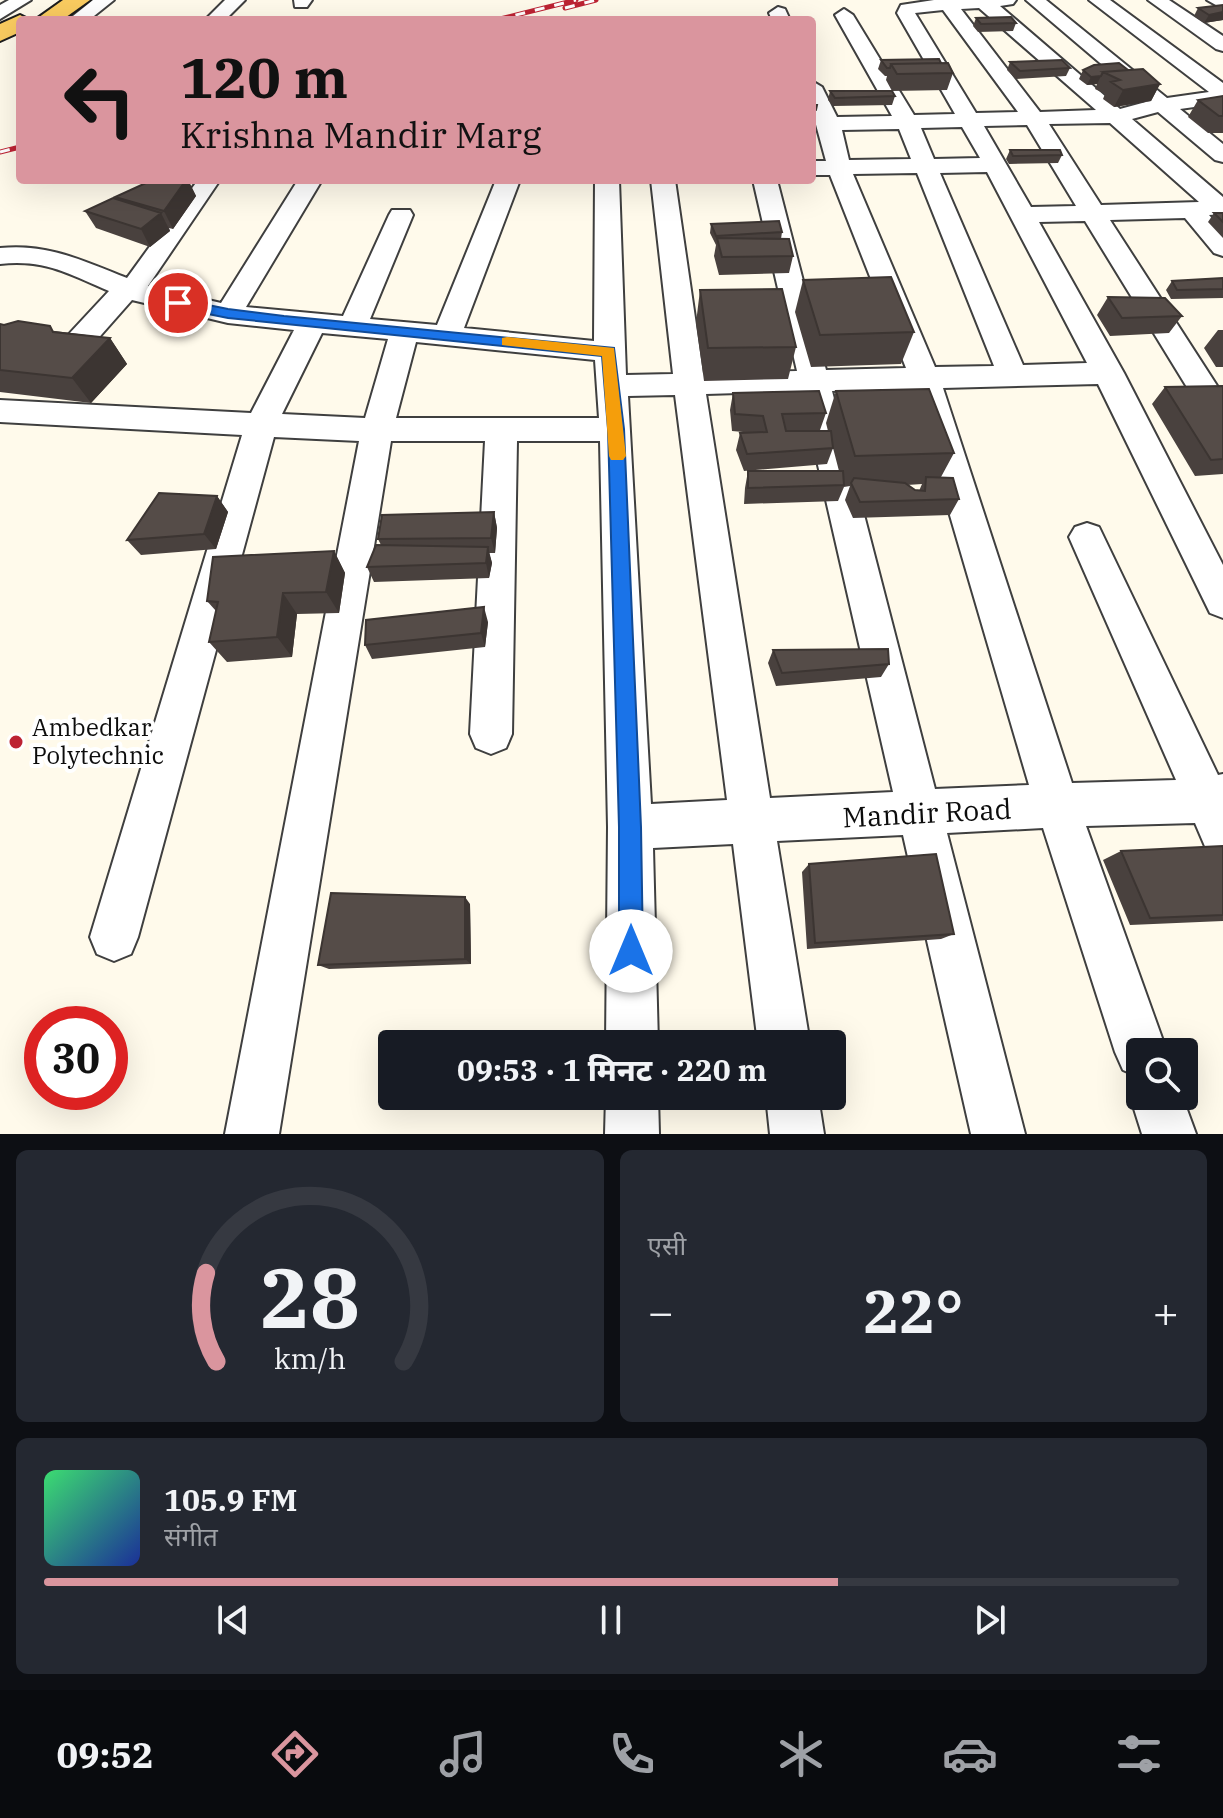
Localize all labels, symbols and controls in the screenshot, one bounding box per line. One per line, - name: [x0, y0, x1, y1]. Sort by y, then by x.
- text: 120 m: [180, 41, 348, 113]
- icon: left: [48, 48, 152, 152]
- text: Krishna Mandir Marg: [180, 111, 542, 158]
- pin: [144, 269, 212, 337]
- icon: arrive: [156, 281, 200, 325]
- place label: Ambedkar Polytechnic: [32, 711, 164, 771]
- marker: Ambedkar Polytechnic: [7, 733, 25, 751]
- street label: Mandir Road: [842, 790, 1012, 835]
- position arrow: [589, 909, 673, 993]
- speed limit sign: 30: [24, 1006, 128, 1110]
- map controls: [1126, 1038, 1198, 1110]
- button: search: [1126, 1038, 1198, 1110]
- text: 09:53 · 1 मिनट · 220 m: [457, 1050, 767, 1089]
- text: एसी: [648, 1228, 686, 1262]
- text: 28: [260, 1243, 360, 1351]
- text: 22°: [863, 1271, 963, 1350]
- text: −: [648, 1283, 674, 1340]
- text: +: [1153, 1283, 1179, 1340]
- text: km/h: [274, 1340, 346, 1377]
- text: 105.9 FM: [164, 1480, 297, 1519]
- text: संगीत: [164, 1519, 218, 1553]
- icon: previous: [211, 1598, 255, 1642]
- icon: pause: [589, 1598, 633, 1642]
- icon: next: [968, 1598, 1012, 1642]
- icon: directions: [267, 1726, 323, 1782]
- icon: music: [435, 1726, 491, 1782]
- icon: phone: [604, 1726, 660, 1782]
- icon: climate: [773, 1726, 829, 1782]
- icon: car: [942, 1726, 998, 1782]
- icon: filters: [1111, 1726, 1167, 1782]
- text: 09:52: [56, 1731, 154, 1778]

